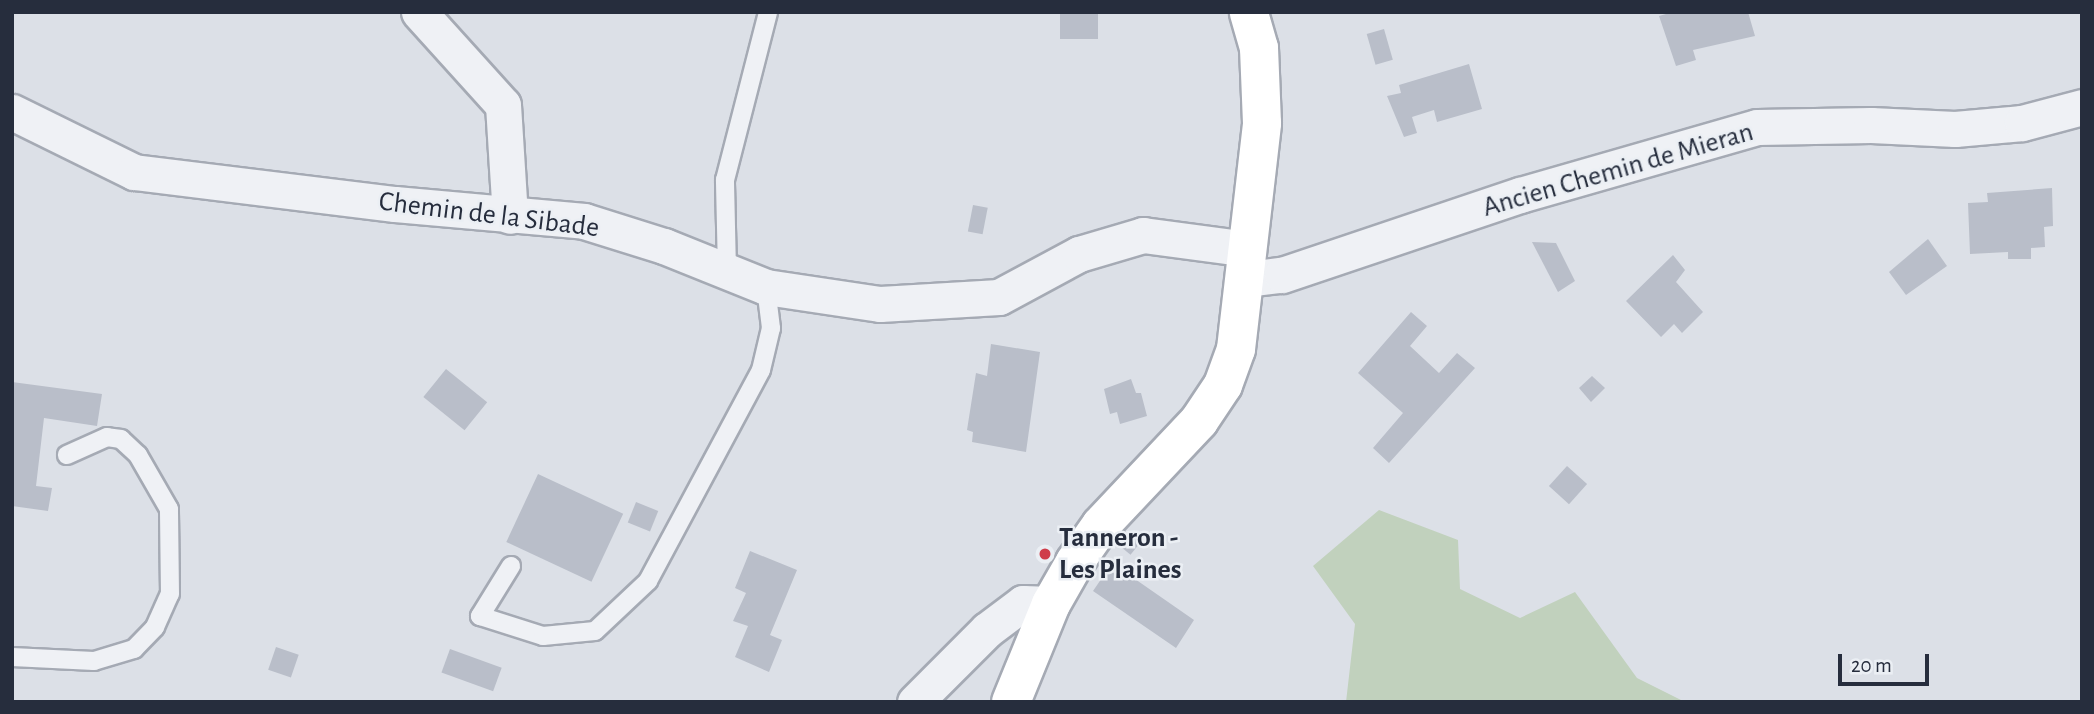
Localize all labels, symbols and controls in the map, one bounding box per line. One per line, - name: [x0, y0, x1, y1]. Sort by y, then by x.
- street label: Ancien Chemin de Mieran: [1479, 115, 1757, 225]
- street label: Chemin de la Sibade: [377, 185, 601, 245]
- place label: Tanneron - Les Plaines: [1059, 521, 1182, 587]
- marker: Tanneron - Les Plaines: [1037, 546, 1053, 562]
- scale bar: [1842, 640, 1933, 684]
- text: 20 m: [1851, 655, 1892, 676]

